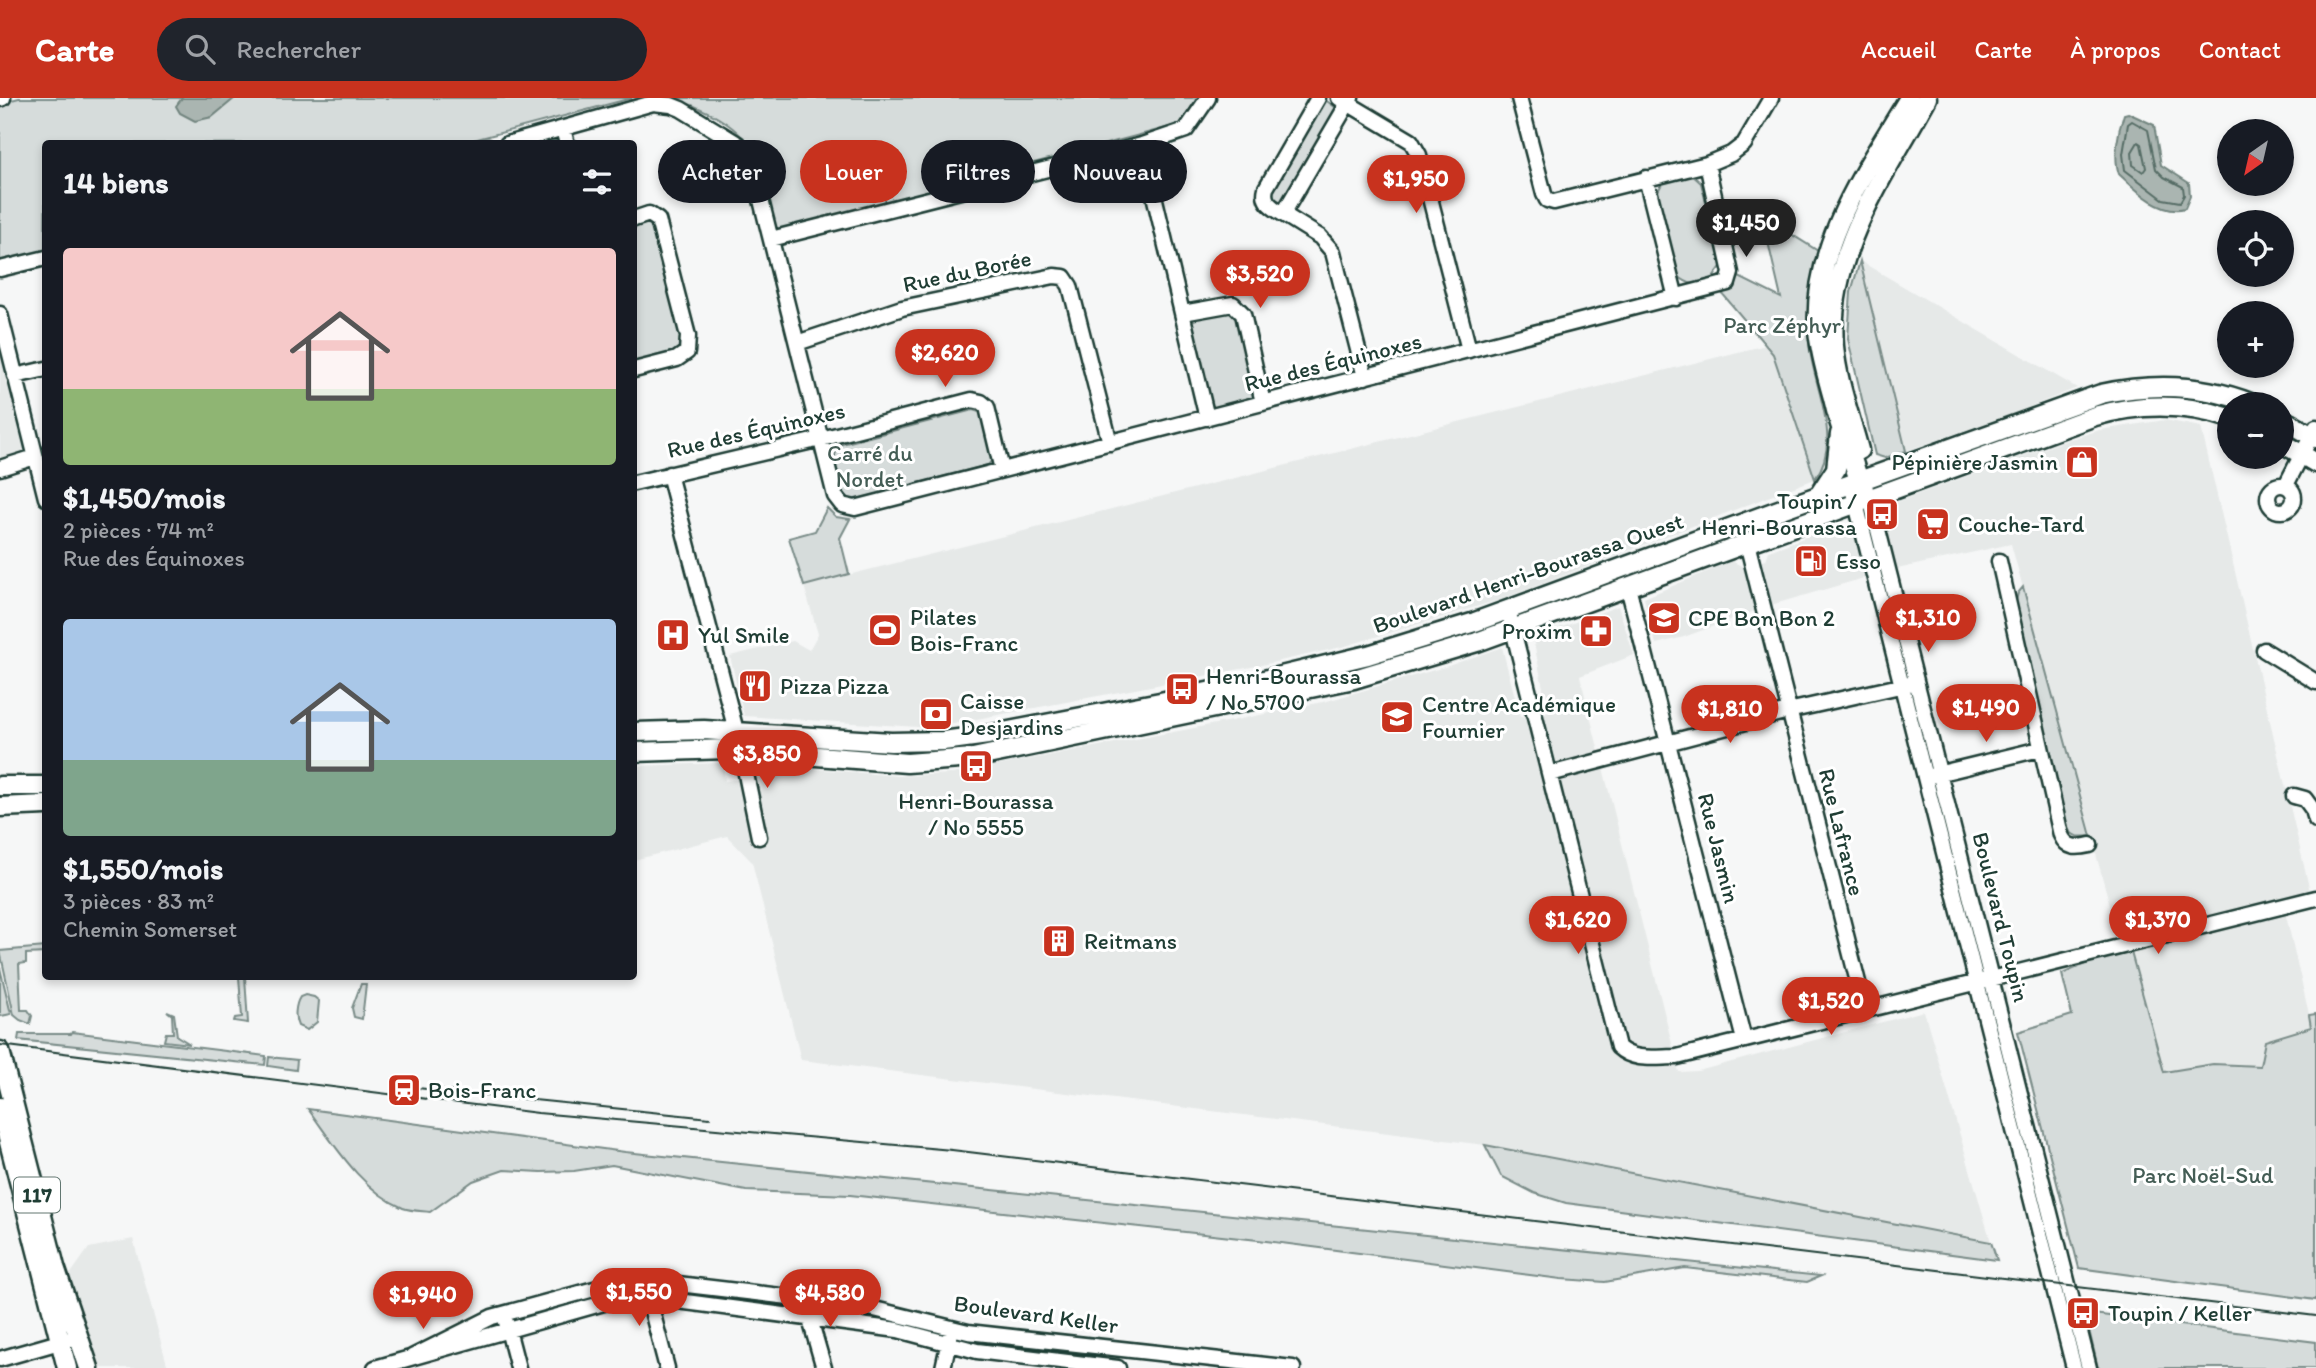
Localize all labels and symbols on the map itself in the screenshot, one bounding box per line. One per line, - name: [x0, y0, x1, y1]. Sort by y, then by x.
- north arrow: [2217, 119, 2294, 196]
- pin: $1,950: [1359, 156, 1473, 215]
- pin: $1,450: [1689, 200, 1803, 259]
- street label: Rue du Borée: [900, 244, 1034, 298]
- pin: $3,520: [1203, 250, 1317, 310]
- park label: Parc Zéphyr: [1723, 311, 1841, 339]
- street label: Rue des Équinoxes: [1241, 326, 1425, 398]
- pin: $2,620: [888, 330, 1002, 389]
- street label: Rue des Équinoxes: [664, 396, 848, 464]
- park label: Carré du Nordet: [827, 439, 913, 493]
- shop icon: Pépinière Jasmin: [2063, 443, 2101, 481]
- place label: Pépinière Jasmin: [1892, 448, 2058, 476]
- place label: Toupin / Henri-Bourassa: [1702, 487, 1857, 541]
- bus stop icon: Toupin / Henri-Bourassa: [1863, 495, 1901, 533]
- supermarket icon: Couche-Tard: [1914, 505, 1952, 543]
- street label: Boulevard Henri-Bourassa Ouest: [1369, 506, 1687, 639]
- place label: Couche-Tard: [1958, 510, 2085, 538]
- fuel station icon: Esso: [1792, 542, 1830, 580]
- place label: Esso: [1836, 547, 1881, 575]
- pin: $1,310: [1871, 594, 1985, 654]
- school or university icon: CPE Bon Bon 2: [1645, 599, 1683, 637]
- place label: Pilates Bois-Franc: [910, 603, 1019, 657]
- place label: CPE Bon Bon 2: [1688, 604, 1835, 632]
- sports icon: Pilates Bois-Franc: [866, 611, 904, 649]
- pharmacy icon: Proxim: [1577, 612, 1615, 650]
- hospital icon: Yul Smile: [654, 616, 692, 654]
- place label: Proxim: [1502, 617, 1572, 645]
- place label: Yul Smile: [698, 621, 790, 649]
- place label: Henri-Bourassa / No 5700: [1206, 662, 1362, 716]
- restaurant icon: Pizza Pizza: [736, 667, 774, 705]
- bus stop icon: Henri-Bourassa / No 5700: [1163, 670, 1201, 708]
- place label: Pizza Pizza: [780, 672, 889, 700]
- pin: $1,490: [1929, 684, 2043, 744]
- pin: $1,810: [1673, 686, 1787, 745]
- place label: Caisse Desjardins: [960, 687, 1064, 741]
- place label: Centre Académique Fournier: [1422, 690, 1616, 744]
- bank icon: Caisse Desjardins: [917, 695, 955, 733]
- school or university icon: Centre Académique Fournier: [1378, 698, 1416, 736]
- pin: $3,850: [710, 730, 824, 790]
- bus stop icon: Henri-Bourassa / No 5555: [957, 747, 995, 785]
- street label: Rue Lafrance: [1813, 765, 1871, 899]
- place label: Henri-Bourassa / No 5555: [898, 787, 1054, 841]
- street label: Rue Jasmin: [1692, 790, 1746, 906]
- street label: Boulevard Toupin: [1966, 829, 2036, 1005]
- pin: $1,620: [1521, 896, 1635, 956]
- pin: $1,370: [2101, 896, 2215, 956]
- building icon: Reitmans: [1040, 922, 1078, 960]
- place label: Reitmans: [1084, 927, 1177, 955]
- pin: $1,520: [1774, 978, 1888, 1037]
- station icon: Bois-Franc: [385, 1071, 423, 1109]
- place label: Bois-Franc: [428, 1076, 537, 1104]
- park label: Parc Noël-Sud: [2132, 1161, 2274, 1189]
- road number: 117: [14, 1178, 60, 1212]
- pin: $1,550: [582, 1268, 696, 1328]
- pin: $4,580: [773, 1270, 887, 1329]
- pin: $1,940: [366, 1272, 480, 1331]
- street label: Boulevard Keller: [952, 1289, 1120, 1339]
- bus stop icon: Toupin / Keller: [2064, 1294, 2102, 1332]
- place label: Toupin / Keller: [2108, 1299, 2252, 1327]

